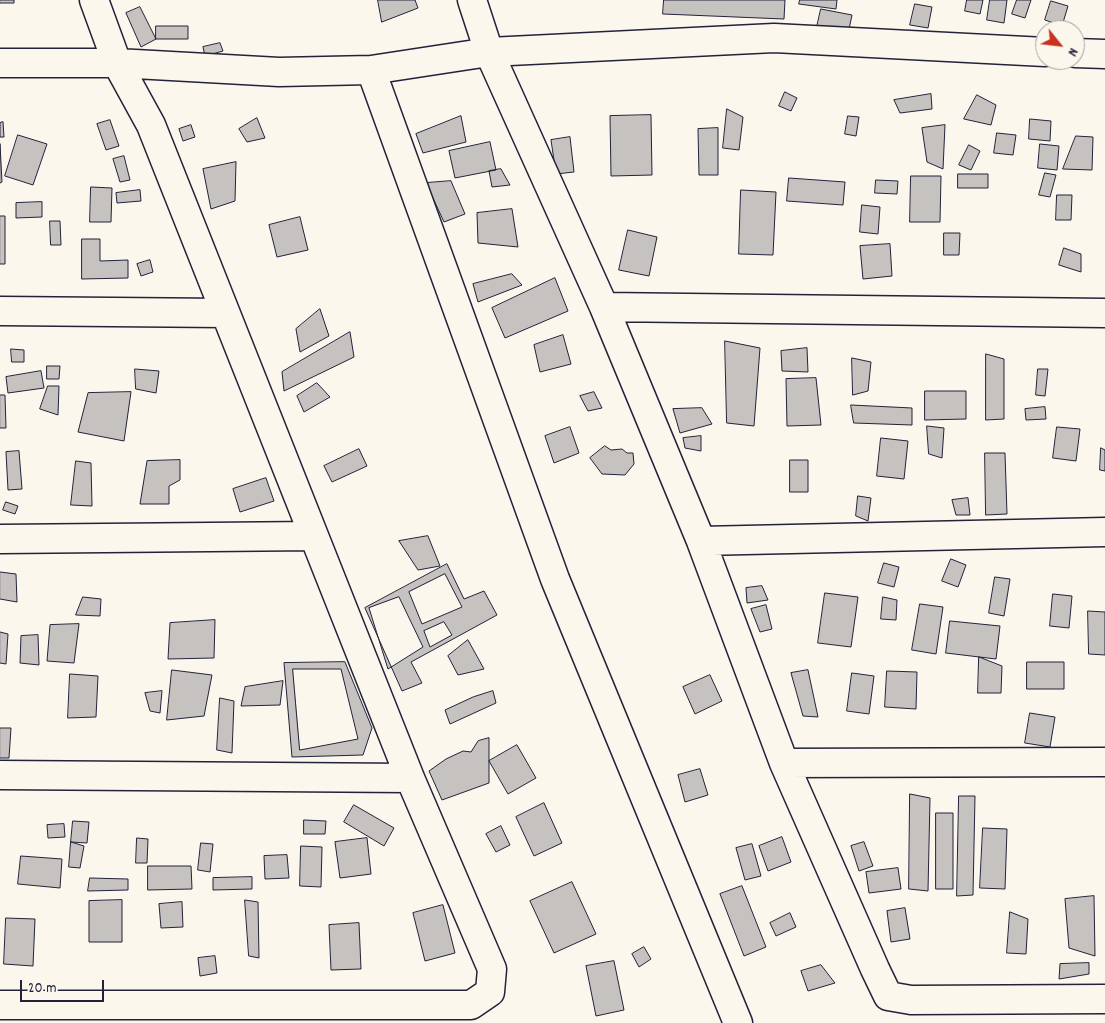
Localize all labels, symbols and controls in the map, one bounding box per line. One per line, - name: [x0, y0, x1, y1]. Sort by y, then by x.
- north arrow: [1035, 20, 1085, 70]
- text: N: [1062, 44, 1083, 60]
- scale bar: [22, 970, 106, 1002]
- text: 20 m: [28, 978, 56, 1000]

